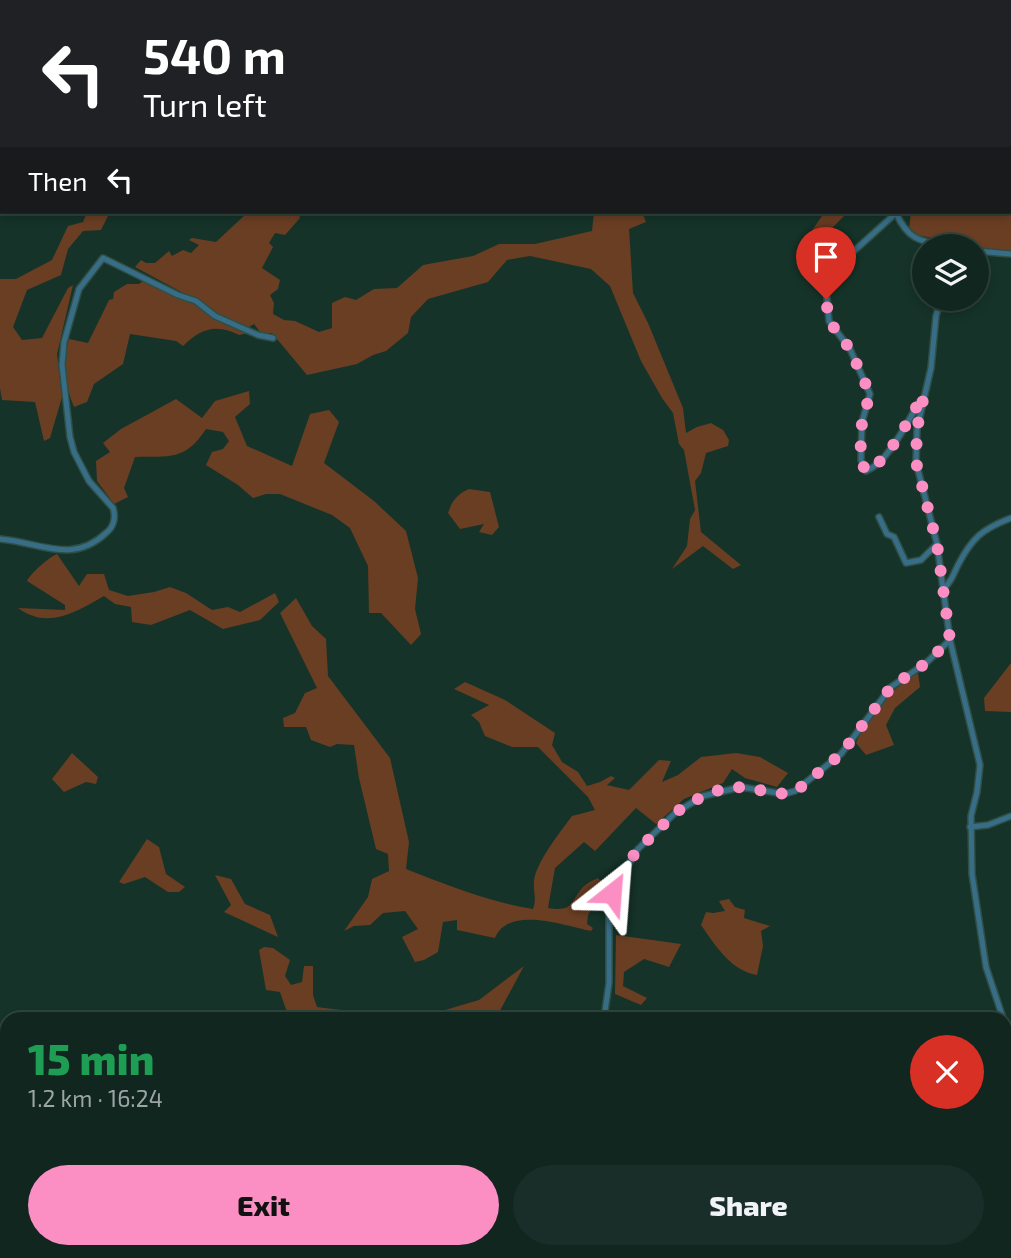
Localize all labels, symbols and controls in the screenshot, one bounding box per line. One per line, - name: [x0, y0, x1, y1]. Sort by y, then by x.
- text: 540 m: [143, 25, 286, 84]
- icon: left: [28, 28, 119, 119]
- text: Turn left: [143, 85, 267, 123]
- icon: left: [101, 161, 139, 199]
- text: Then: [28, 165, 87, 196]
- pin: [796, 227, 856, 299]
- map controls: [912, 234, 989, 311]
- button: layers: [912, 234, 989, 311]
- icon: arrive: [807, 238, 845, 276]
- position arrow: [575, 856, 649, 930]
- text: 15 min: [28, 1033, 154, 1083]
- button: close: [910, 1035, 984, 1109]
- text: 1.2 km · 16:24: [28, 1084, 163, 1112]
- button: Exit: [28, 1165, 499, 1245]
- button: Share: [513, 1165, 984, 1245]

